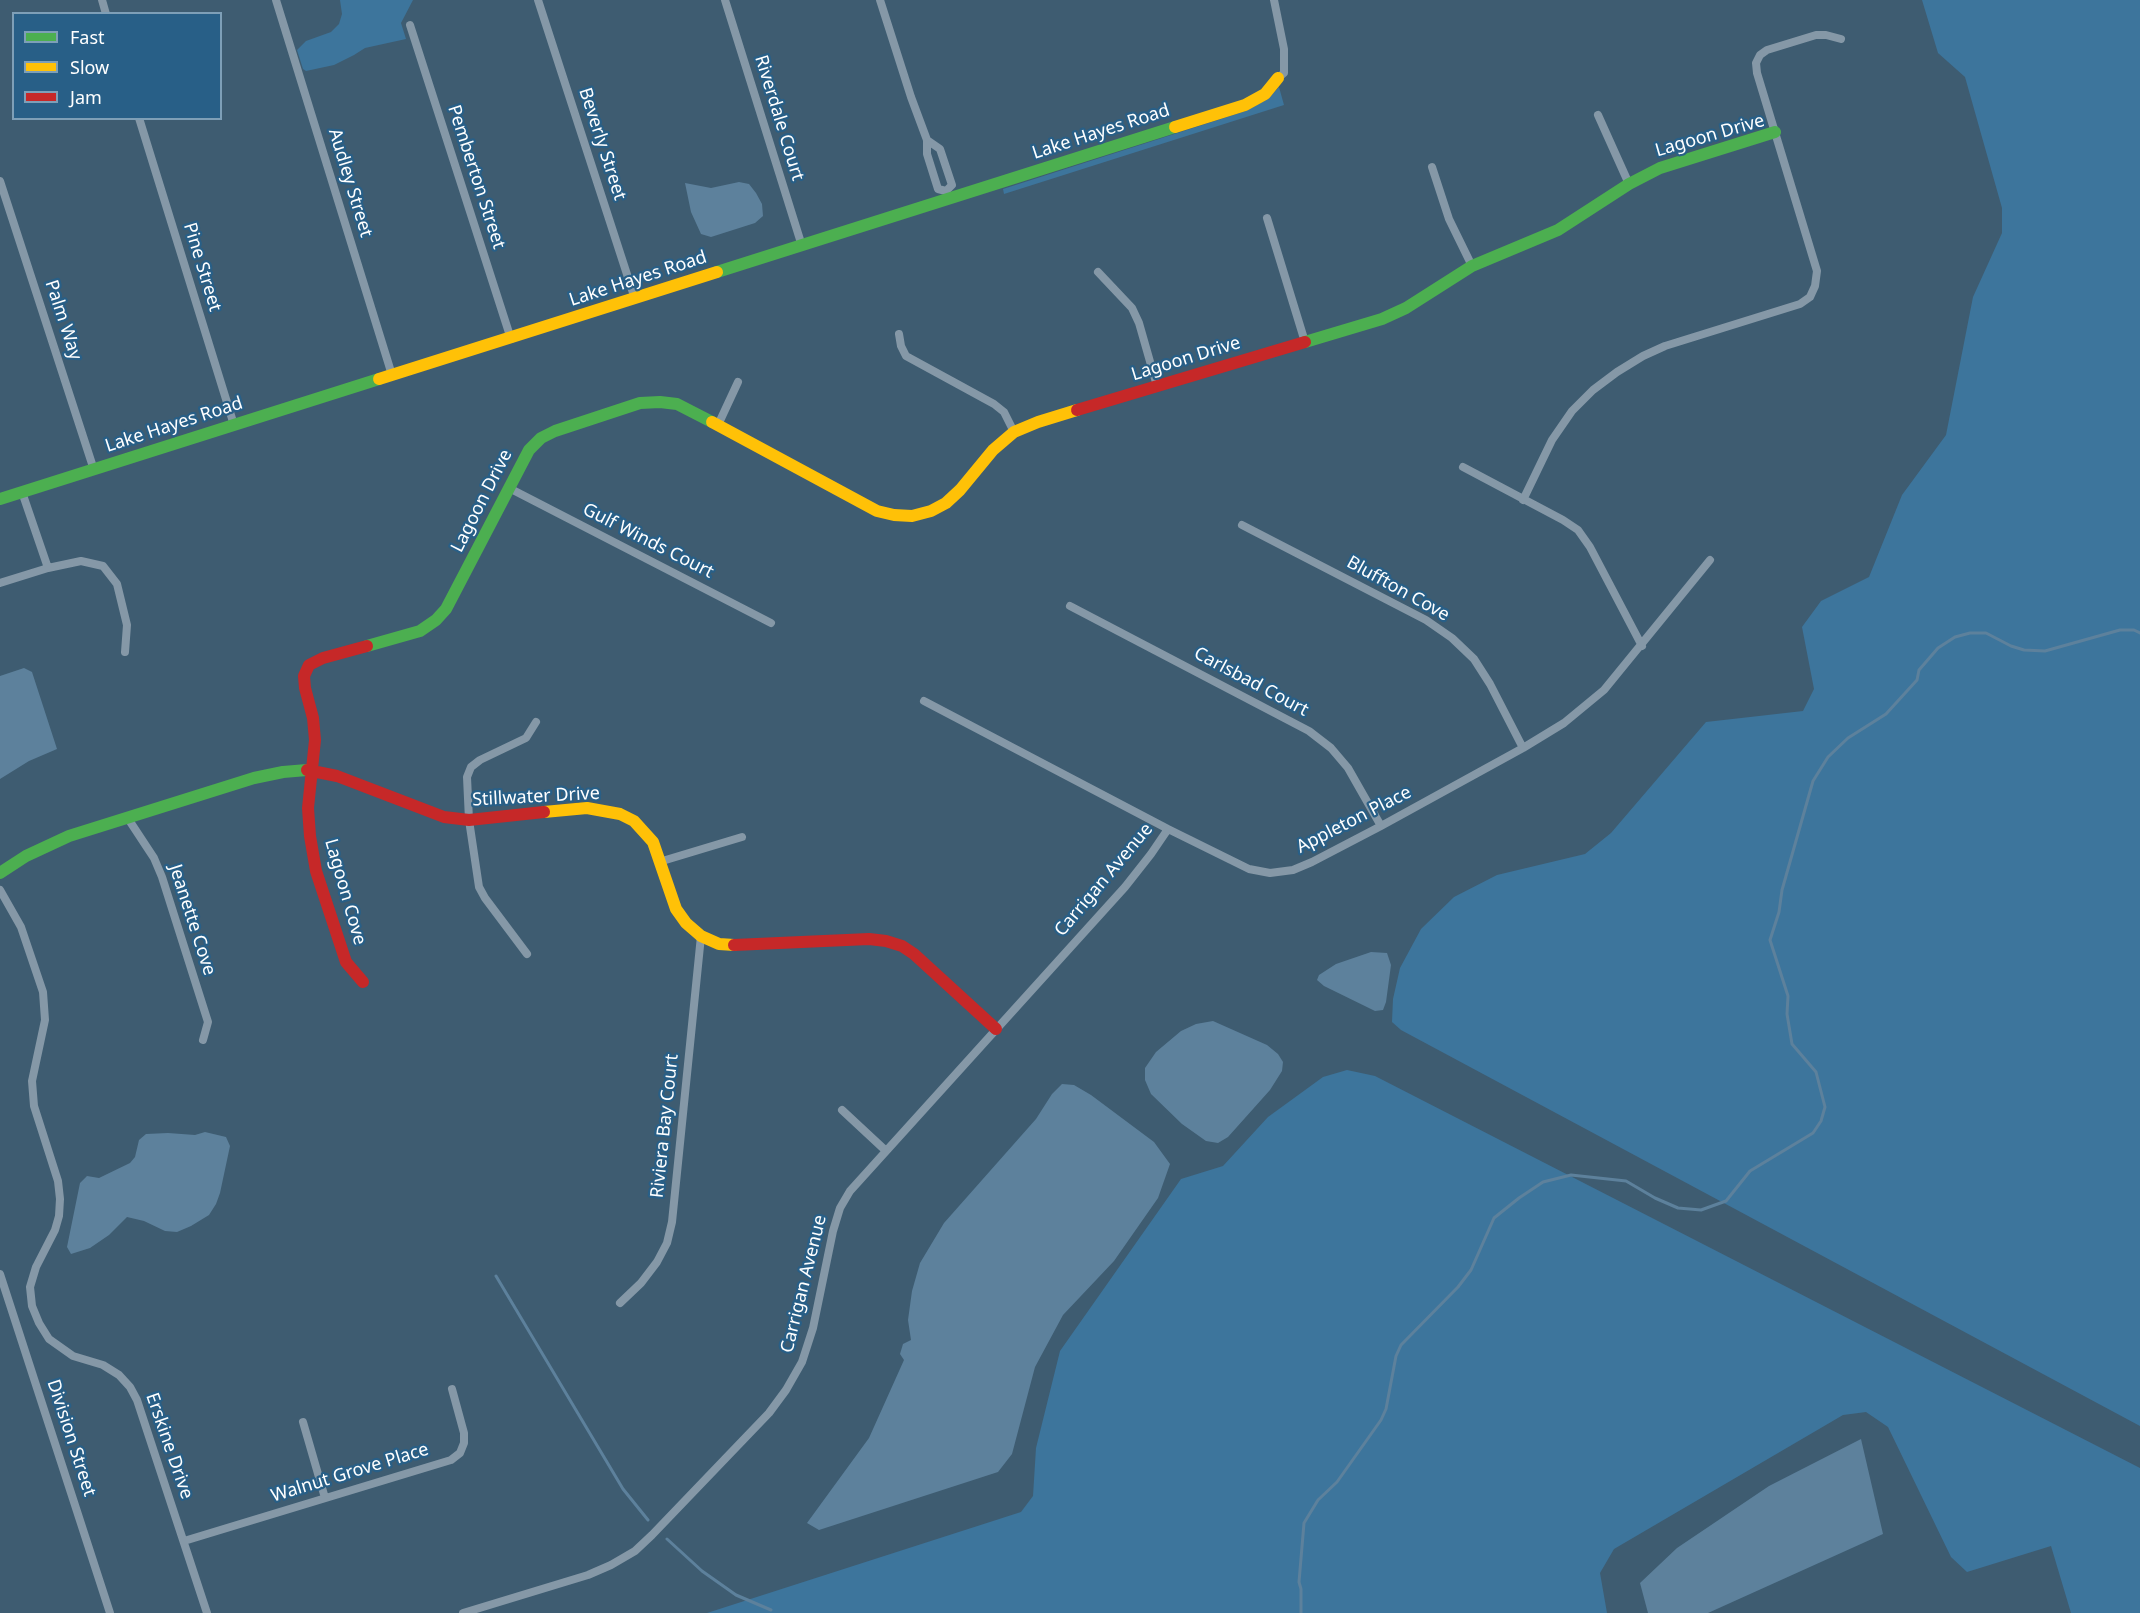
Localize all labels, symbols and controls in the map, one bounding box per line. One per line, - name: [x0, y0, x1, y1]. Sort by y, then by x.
- legend: [12, 12, 222, 120]
- text: Fast: [70, 25, 105, 49]
- street label: Riverdale Court: [750, 53, 808, 183]
- text: Slow: [70, 55, 109, 79]
- text: Jam: [70, 85, 102, 109]
- street label: Beverly Street: [574, 85, 630, 203]
- street label: Lake Hayes Road: [1030, 100, 1172, 164]
- street label: Pemberton Street: [443, 102, 509, 252]
- street label: Lagoon Drive: [1653, 110, 1767, 162]
- street label: Audley Street: [323, 126, 377, 240]
- street label: Pine Street: [178, 220, 226, 314]
- street label: Lake Hayes Road: [567, 247, 709, 311]
- street label: Palm Way: [40, 277, 86, 363]
- street label: Lagoon Drive: [1129, 332, 1243, 386]
- street label: Lake Hayes Road: [103, 393, 245, 457]
- street label: Lagoon Drive: [447, 446, 517, 556]
- street label: Gulf Winds Court: [579, 499, 717, 583]
- street label: Bluffton Cove: [1343, 552, 1453, 626]
- street label: Carlsbad Court: [1190, 643, 1312, 721]
- street label: Appleton Place: [1293, 782, 1415, 858]
- street label: Stillwater Drive: [472, 783, 600, 811]
- street label: Carrigan Avenue: [1050, 819, 1158, 941]
- street label: Lagoon Cove: [320, 836, 370, 948]
- street label: Jeanette Cove: [164, 862, 220, 978]
- street label: Riviera Bay Court: [647, 1053, 683, 1199]
- street label: Carrigan Avenue: [776, 1213, 832, 1355]
- street label: Division Street: [42, 1377, 100, 1499]
- street label: Erskine Drive: [141, 1390, 197, 1502]
- street label: Walnut Grove Place: [269, 1439, 431, 1507]

